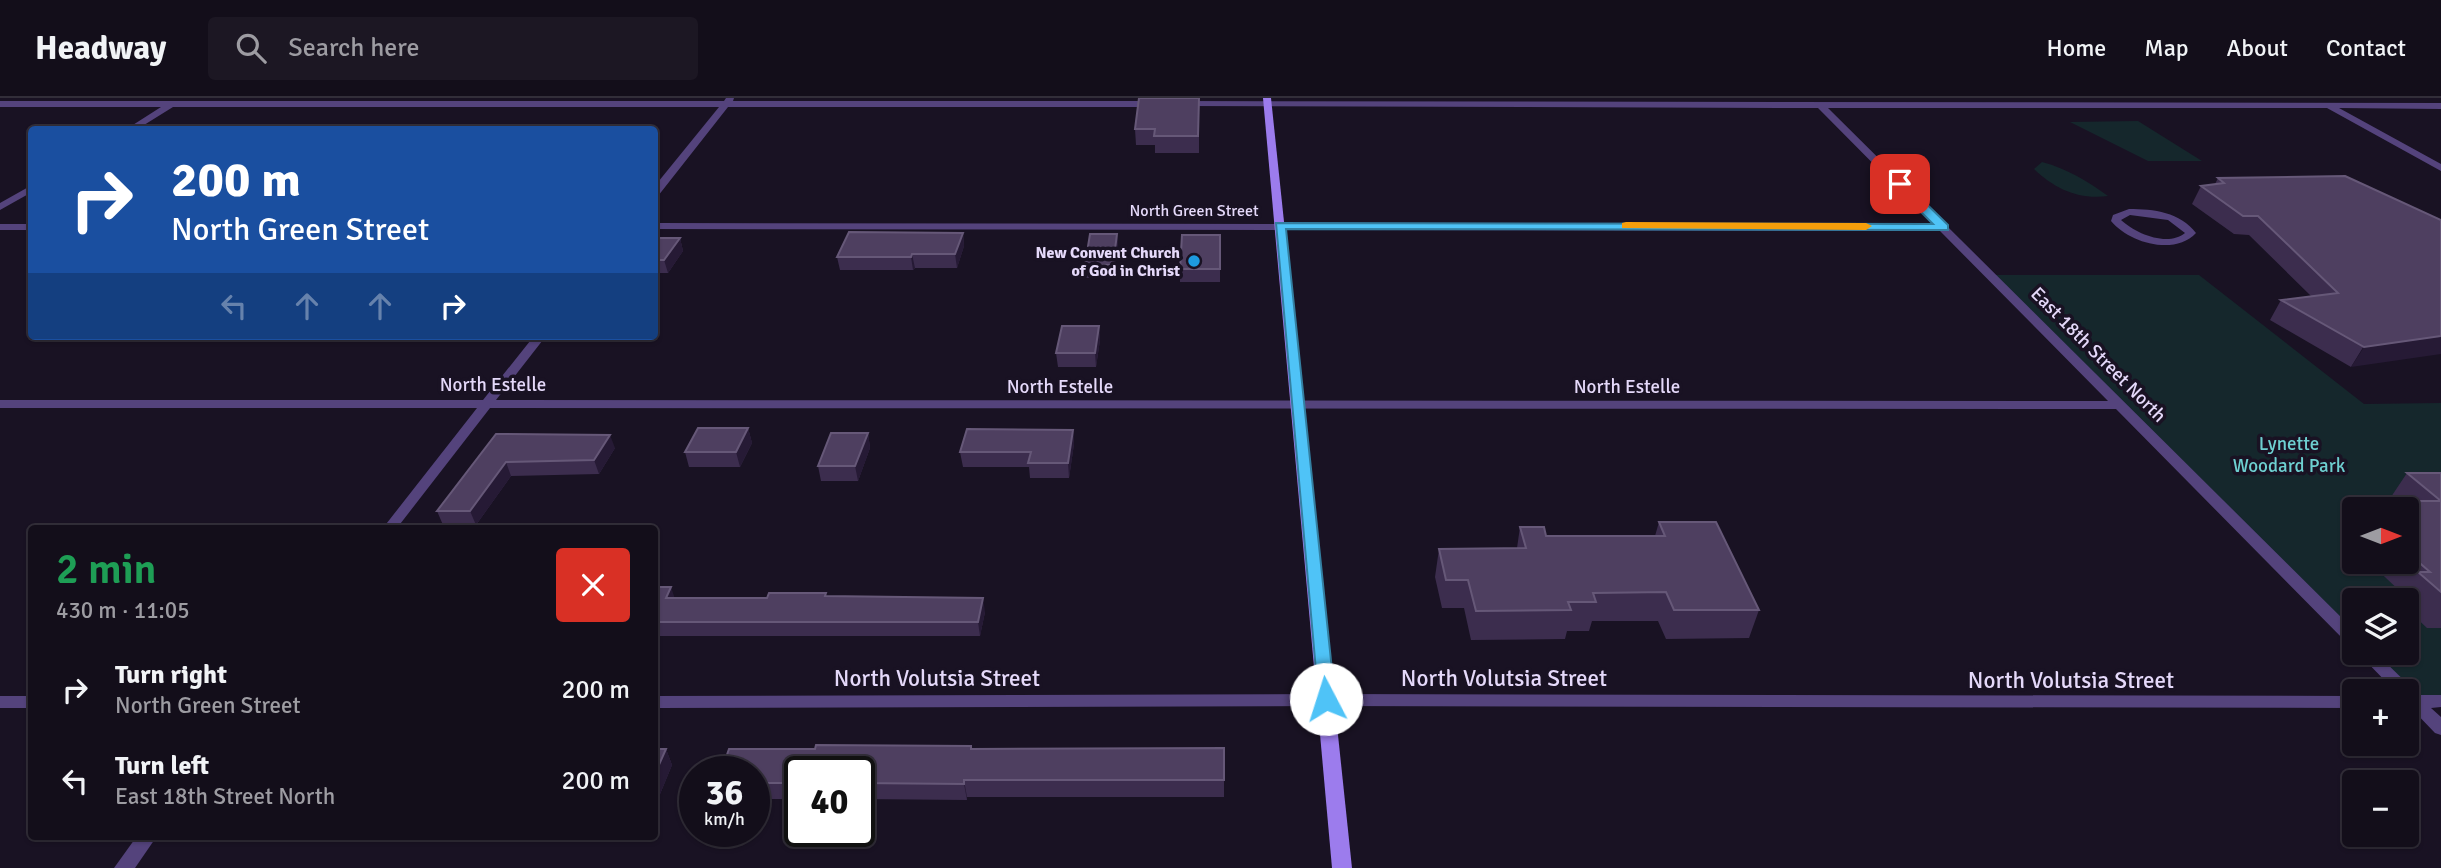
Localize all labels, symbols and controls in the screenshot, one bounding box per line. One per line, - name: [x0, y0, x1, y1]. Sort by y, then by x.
- search box: [208, 17, 698, 80]
- text: Headway: [35, 28, 166, 69]
- icon: search: [232, 29, 270, 67]
- text: Search here: [288, 32, 419, 64]
- text: Home: [2046, 33, 2106, 63]
- text: Map: [2144, 33, 2189, 63]
- text: About: [2227, 33, 2288, 63]
- text: Contact: [2326, 33, 2406, 63]
- text: 200 m: [171, 150, 301, 210]
- icon: right: [56, 154, 147, 245]
- pin: [1870, 154, 1930, 214]
- icon: arrive: [1881, 165, 1919, 203]
- street label: North Green Street: [1129, 201, 1259, 221]
- text: North Green Street: [171, 210, 429, 249]
- place label: New Convent Church of God in Christ: [1035, 243, 1180, 281]
- marker: New Convent Church of God in Christ: [1186, 253, 1202, 269]
- street label: East 18th Street North: [2025, 282, 2171, 428]
- icon: left: [215, 287, 253, 325]
- icon: ahead: [288, 287, 326, 325]
- icon: ahead: [361, 287, 399, 325]
- icon: right: [434, 287, 472, 325]
- street label: North Estelle: [440, 373, 546, 397]
- street label: North Estelle: [1007, 375, 1113, 399]
- street label: North Estelle: [1574, 375, 1680, 399]
- park label: Lynette Woodard Park: [2233, 432, 2346, 478]
- north arrow: [2342, 497, 2418, 574]
- map controls: [2342, 497, 2419, 847]
- text: 2 min: [56, 544, 157, 595]
- button: close: [556, 548, 630, 622]
- button: layers: [2342, 588, 2419, 665]
- text: 430 m · 11:05: [56, 596, 190, 625]
- text: Turn right: [115, 659, 227, 691]
- position arrow: [1289, 662, 1363, 736]
- street label: North Volutsia Street: [834, 664, 1040, 693]
- street label: North Volutsia Street: [1401, 664, 1607, 693]
- street label: North Volutsia Street: [1968, 666, 2174, 695]
- icon: right: [56, 671, 94, 709]
- text: 200 m: [561, 674, 630, 706]
- button: +: [2342, 679, 2419, 756]
- text: North Green Street: [115, 691, 301, 720]
- text: Turn left: [115, 750, 209, 782]
- speed limit sign: 40: [784, 756, 875, 847]
- icon: left: [56, 762, 94, 800]
- text: 200 m: [561, 765, 630, 797]
- button: −: [2342, 770, 2419, 847]
- text: 36: [706, 771, 743, 814]
- text: East 18th Street North: [115, 782, 335, 811]
- text: km/h: [704, 808, 745, 830]

